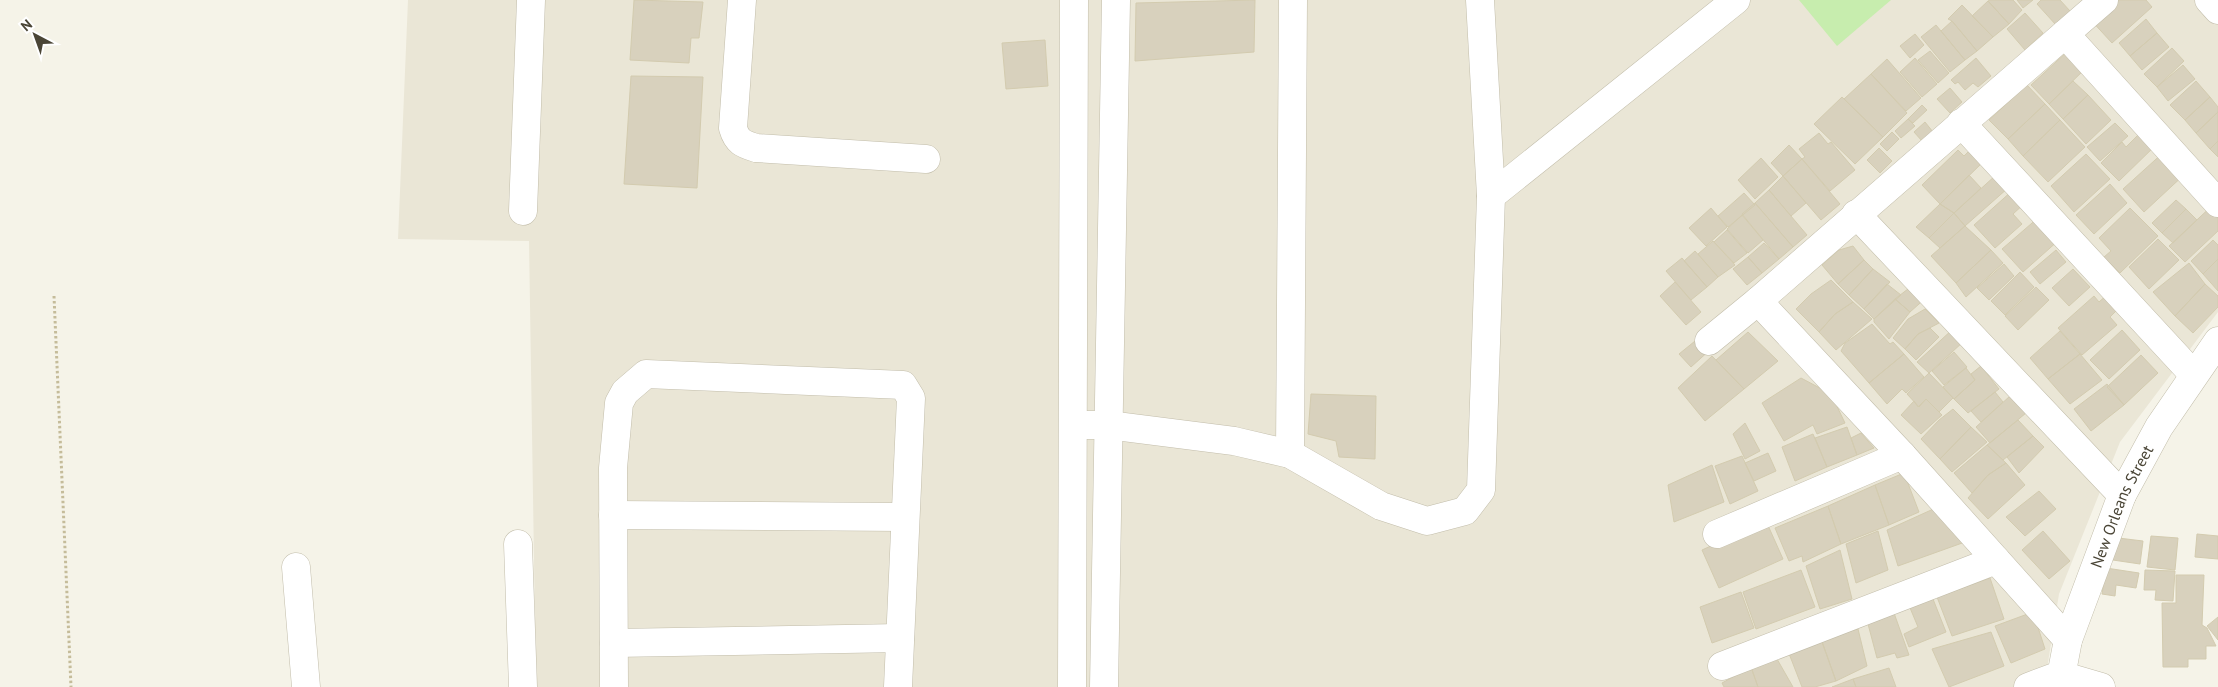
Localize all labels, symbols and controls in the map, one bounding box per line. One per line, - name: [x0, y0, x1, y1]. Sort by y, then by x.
- north arrow: [10, 10, 60, 60]
- text: N: [17, 15, 36, 35]
- street label: New Orleans Street: [2086, 441, 2158, 570]

